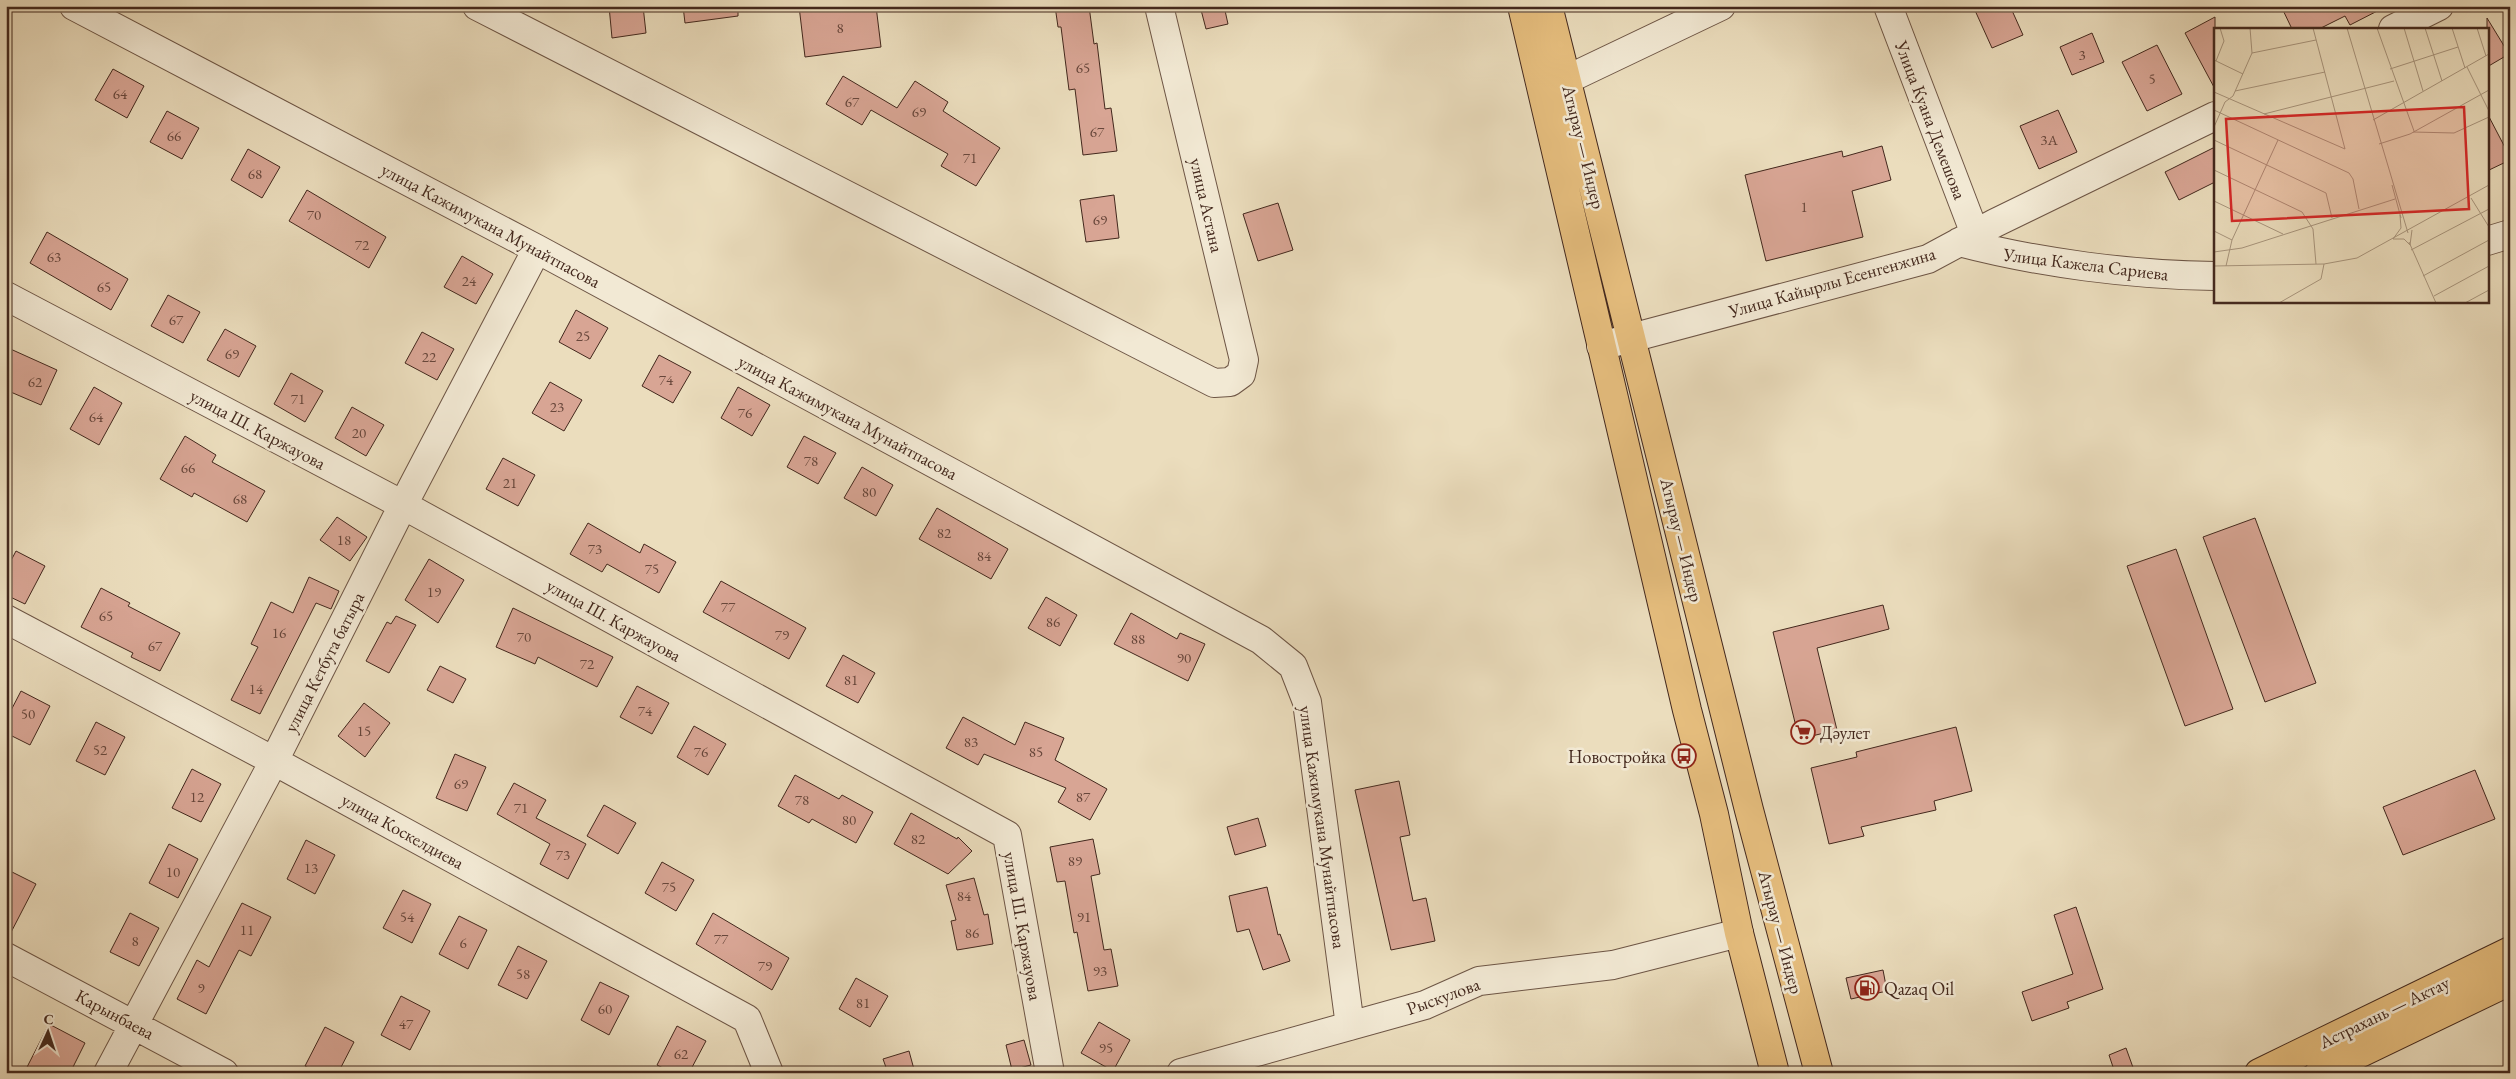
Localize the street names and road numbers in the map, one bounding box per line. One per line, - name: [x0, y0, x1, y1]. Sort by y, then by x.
- street label: Улица Куана Демешова: [1890, 36, 1972, 203]
- street label: Атырау — Индер: [1557, 82, 1610, 211]
- street label: улица Астана: [1185, 155, 1229, 255]
- street label: улица Кажимукана Мунайтпасова: [377, 157, 605, 293]
- street label: Улица Кайырлы Есенгенжина: [1725, 241, 1939, 323]
- street label: Улица Кажела Сариева: [2001, 242, 2171, 286]
- street label: улица Кажимукана Мунайтпасова: [734, 349, 962, 485]
- street label: улица Ш. Каржауова: [186, 384, 331, 475]
- street label: Атырау — Индер: [1655, 475, 1708, 604]
- street label: улица Ш. Каржауова: [543, 573, 686, 667]
- street label: улица Кетбуга батыра: [279, 587, 370, 736]
- street label: улица Кажимукана Мунайтпасова: [1295, 704, 1352, 951]
- street label: улица Коскелдиева: [338, 788, 469, 875]
- street label: улица Ш. Каржауова: [999, 850, 1048, 1003]
- street label: Атырау — Индер: [1753, 867, 1809, 996]
- street label: Астрахань — Актау: [2314, 970, 2453, 1054]
- street label: Рыскулова: [1403, 972, 1484, 1020]
- street label: Карынбаева: [72, 984, 159, 1045]

